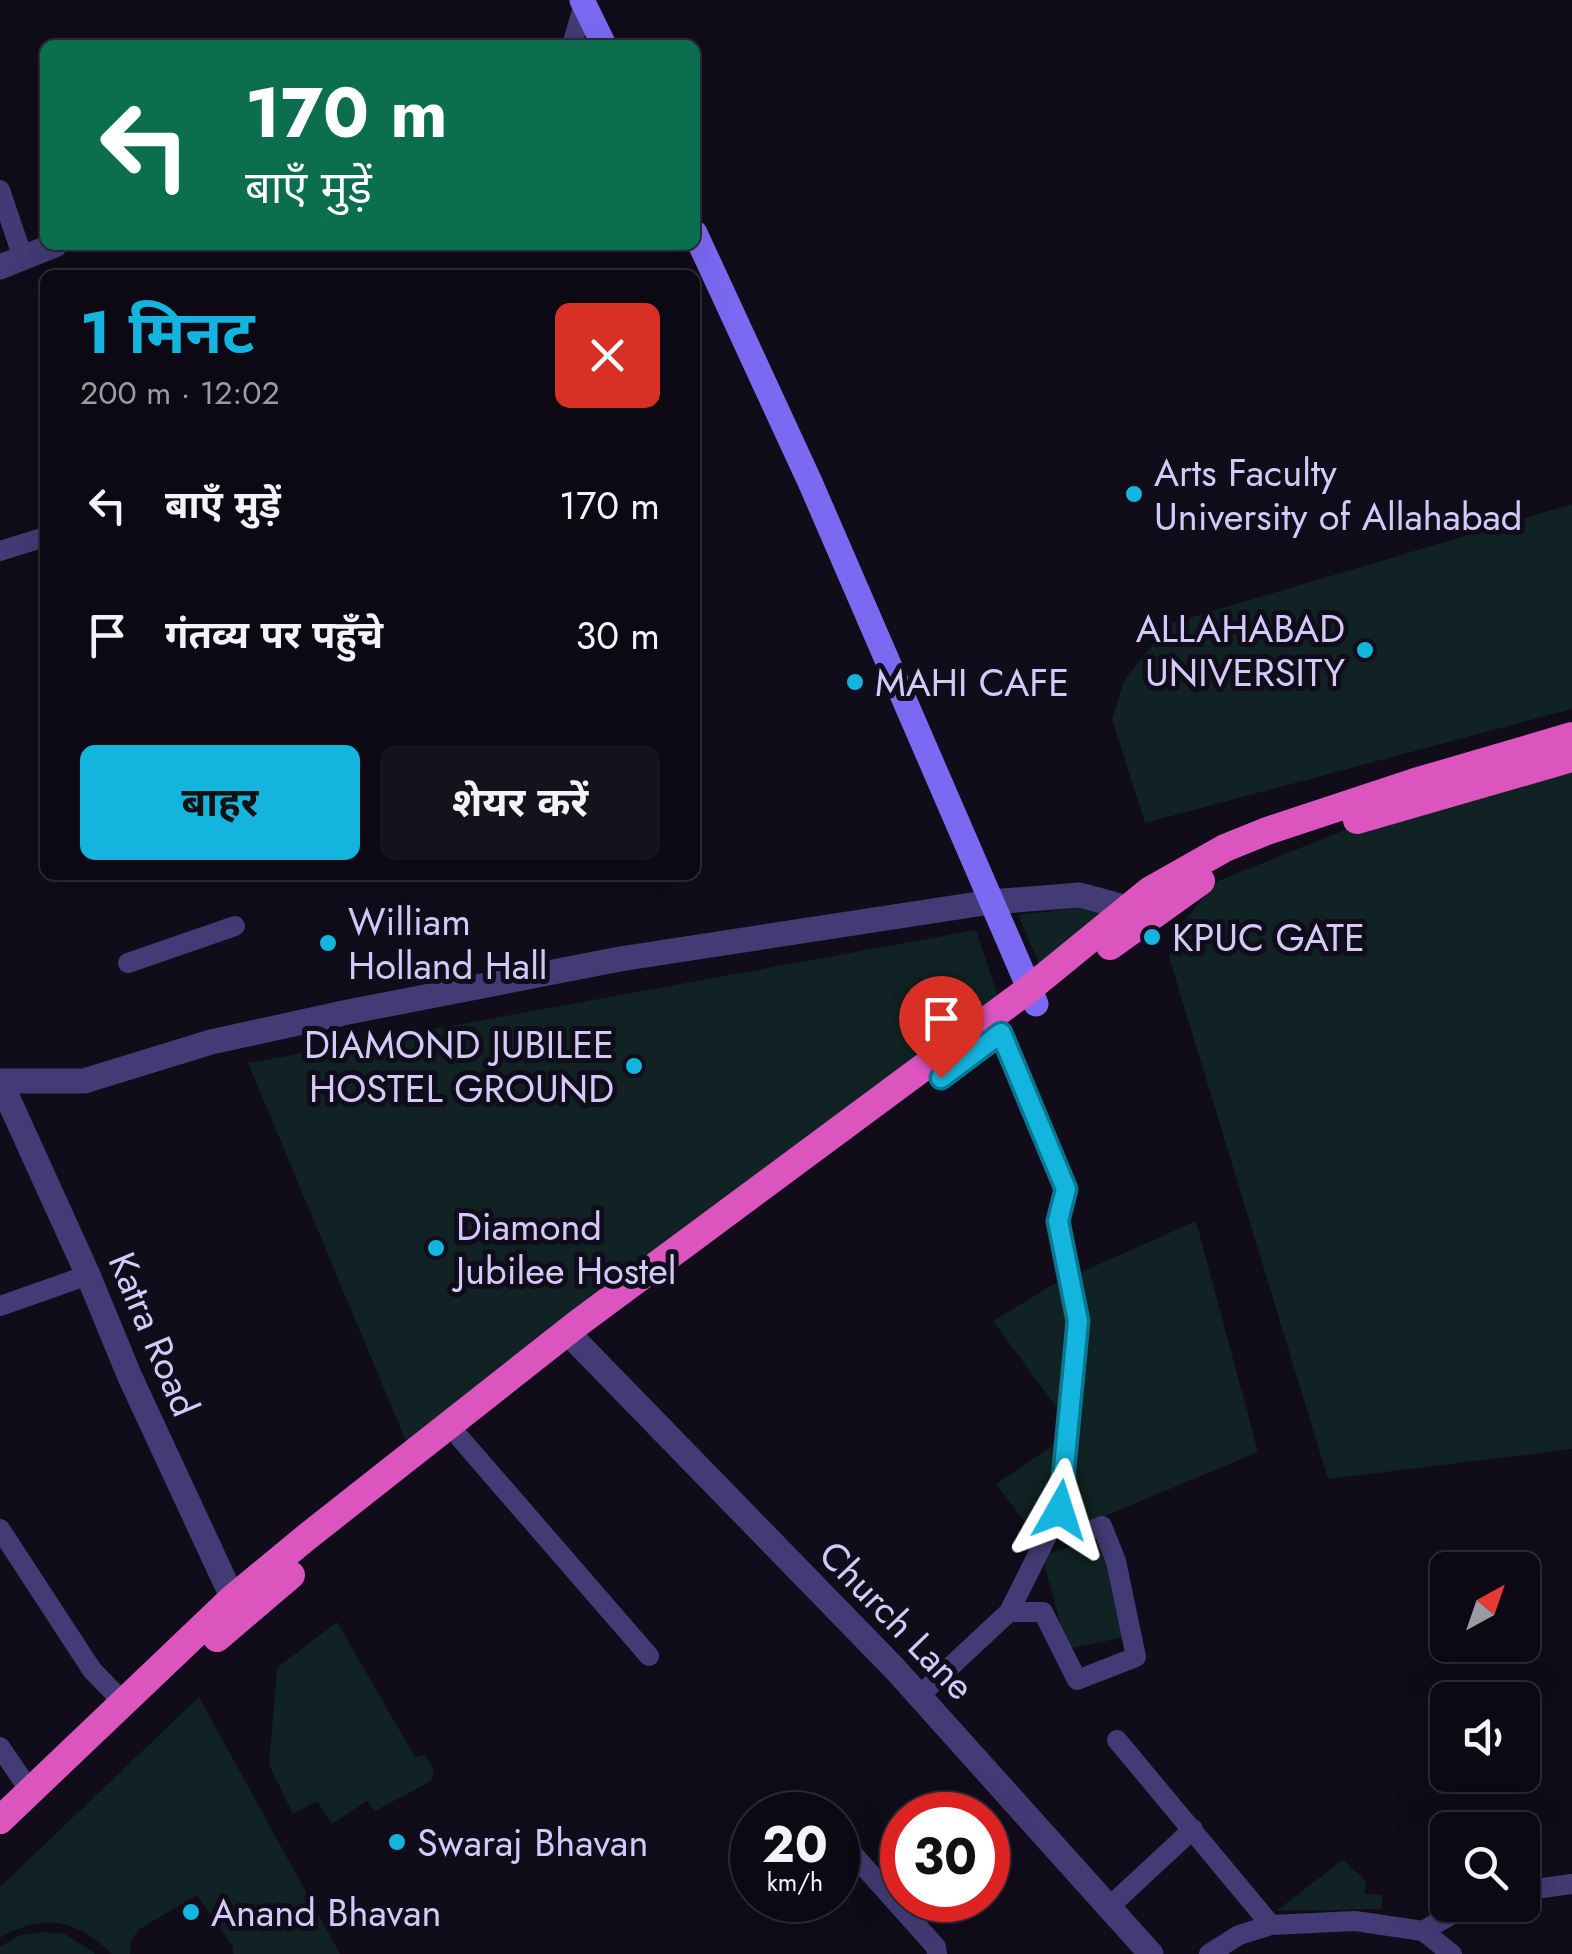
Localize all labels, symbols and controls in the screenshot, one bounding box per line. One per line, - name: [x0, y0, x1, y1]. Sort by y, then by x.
- text: 170 m: [245, 62, 448, 163]
- icon: left: [80, 80, 210, 210]
- text: बाएँ मुड़ें: [245, 155, 372, 220]
- text: 1 मिनट: [80, 289, 254, 376]
- button: close: [555, 303, 660, 408]
- text: 200 m · 12:02: [80, 370, 280, 416]
- place label: Arts Faculty University of Allahabad: [1154, 445, 1523, 544]
- text: बाएँ मुड़ें: [165, 477, 281, 532]
- icon: left: [80, 478, 135, 533]
- text: 170 m: [559, 478, 660, 533]
- marker: Arts Faculty University of Allahabad: [1123, 483, 1145, 505]
- place label: ALLAHABAD UNIVERSITY: [1136, 601, 1346, 700]
- text: गंतव्य पर पहुँचे: [165, 607, 383, 662]
- icon: arrive: [80, 608, 135, 663]
- text: 30 m: [575, 608, 660, 663]
- marker: ALLAHABAD UNIVERSITY: [1354, 639, 1376, 661]
- place label: MAHI CAFE: [875, 655, 1069, 710]
- marker: MAHI CAFE: [844, 671, 866, 693]
- button: बाहर: [80, 745, 360, 860]
- button: शेयर करें: [380, 745, 660, 860]
- place label: William Holland Hall: [348, 894, 548, 993]
- place label: KPUC GATE: [1172, 910, 1365, 965]
- marker: KPUC GATE: [1141, 926, 1163, 948]
- marker: William Holland Hall: [317, 932, 339, 954]
- pin: [899, 976, 984, 1079]
- icon: arrive: [914, 991, 969, 1046]
- place label: DIAMOND JUBILEE HOSTEL GROUND: [304, 1017, 614, 1116]
- marker: DIAMOND JUBILEE HOSTEL GROUND: [623, 1055, 645, 1077]
- place label: Diamond Jubilee Hostel: [451, 1199, 677, 1298]
- marker: Diamond Jubilee Hostel: [425, 1237, 447, 1259]
- street label: Katra Road: [95, 1243, 213, 1425]
- position arrow: [1008, 1458, 1112, 1562]
- street label: Church Lane: [807, 1528, 987, 1712]
- north arrow: [1430, 1552, 1540, 1662]
- map controls: [1430, 1552, 1540, 1922]
- button: sound: [1430, 1682, 1540, 1792]
- speed limit sign: 30: [880, 1792, 1010, 1922]
- text: 20: [762, 1808, 828, 1881]
- button: search: [1430, 1812, 1540, 1922]
- place label: Swaraj Bhavan: [417, 1815, 648, 1870]
- marker: Swaraj Bhavan: [386, 1831, 408, 1853]
- text: km/h: [767, 1864, 823, 1900]
- place label: Anand Bhavan: [211, 1885, 442, 1940]
- marker: Anand Bhavan: [180, 1901, 202, 1923]

